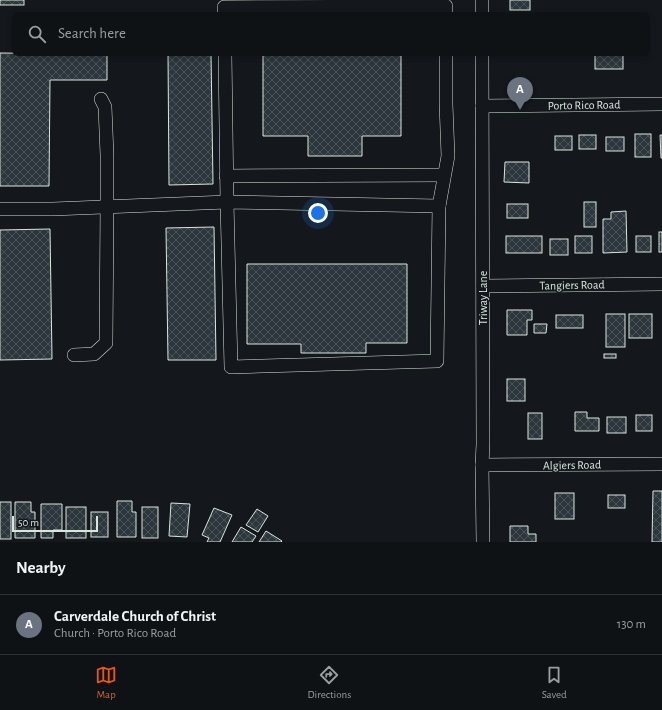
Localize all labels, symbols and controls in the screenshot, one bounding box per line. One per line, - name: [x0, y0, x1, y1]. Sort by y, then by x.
- search box: [12, 12, 650, 56]
- icon: search: [26, 23, 48, 45]
- text: Search here: [58, 26, 126, 41]
- pin: A: [507, 77, 533, 110]
- street label: Porto Rico Road: [547, 98, 621, 112]
- your location: [308, 203, 328, 223]
- street label: Triway Lane: [477, 271, 490, 325]
- street label: Tangiers Road: [539, 278, 605, 292]
- street label: Algiers Road: [543, 458, 601, 472]
- scale bar: [12, 514, 98, 533]
- text: 50 m: [18, 517, 39, 528]
- text: Nearby: [16, 559, 66, 576]
- text: Carverdale Church of Christ: [54, 609, 216, 624]
- text: A: [25, 618, 33, 631]
- text: 130 m: [617, 618, 646, 631]
- text: Church · Porto Rico Road: [54, 627, 176, 640]
- tab: Map: [95, 664, 117, 701]
- tab: Directions: [307, 664, 351, 701]
- tab: Saved: [542, 664, 567, 701]

